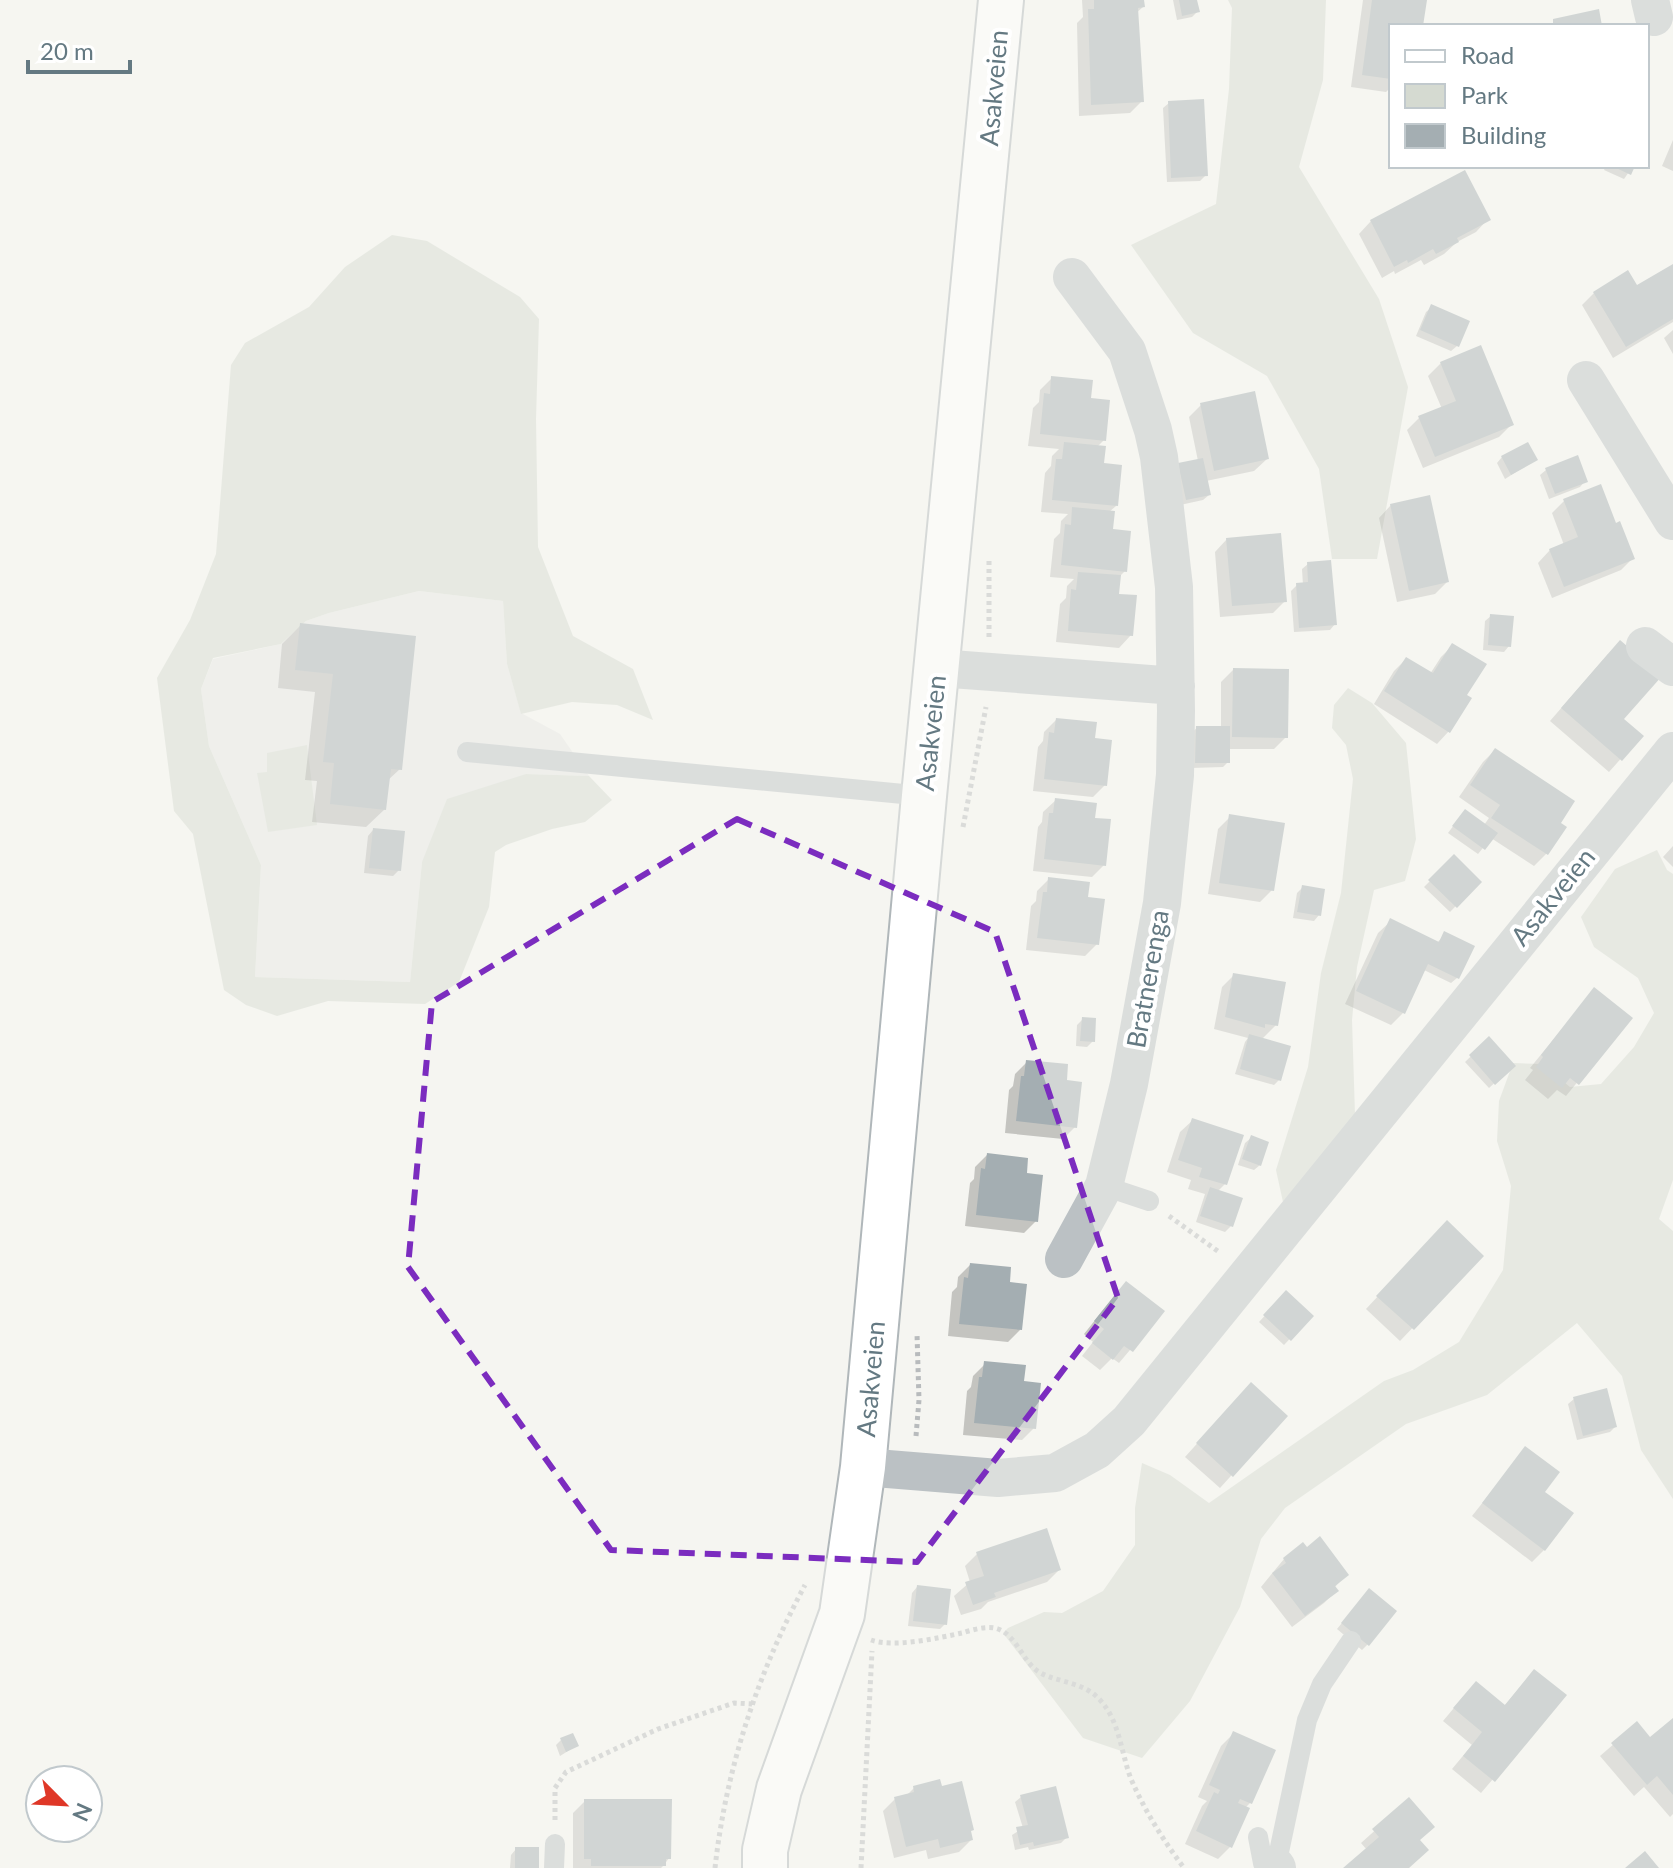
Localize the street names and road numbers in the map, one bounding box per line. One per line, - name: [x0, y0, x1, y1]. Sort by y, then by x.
- street label: Asakveien: [972, 29, 1014, 147]
- street label: Asakveien: [908, 673, 952, 792]
- street label: Asakveien: [1503, 841, 1601, 952]
- street label: Bratnerenga: [1119, 907, 1175, 1050]
- street label: Asakveien: [849, 1320, 891, 1438]

